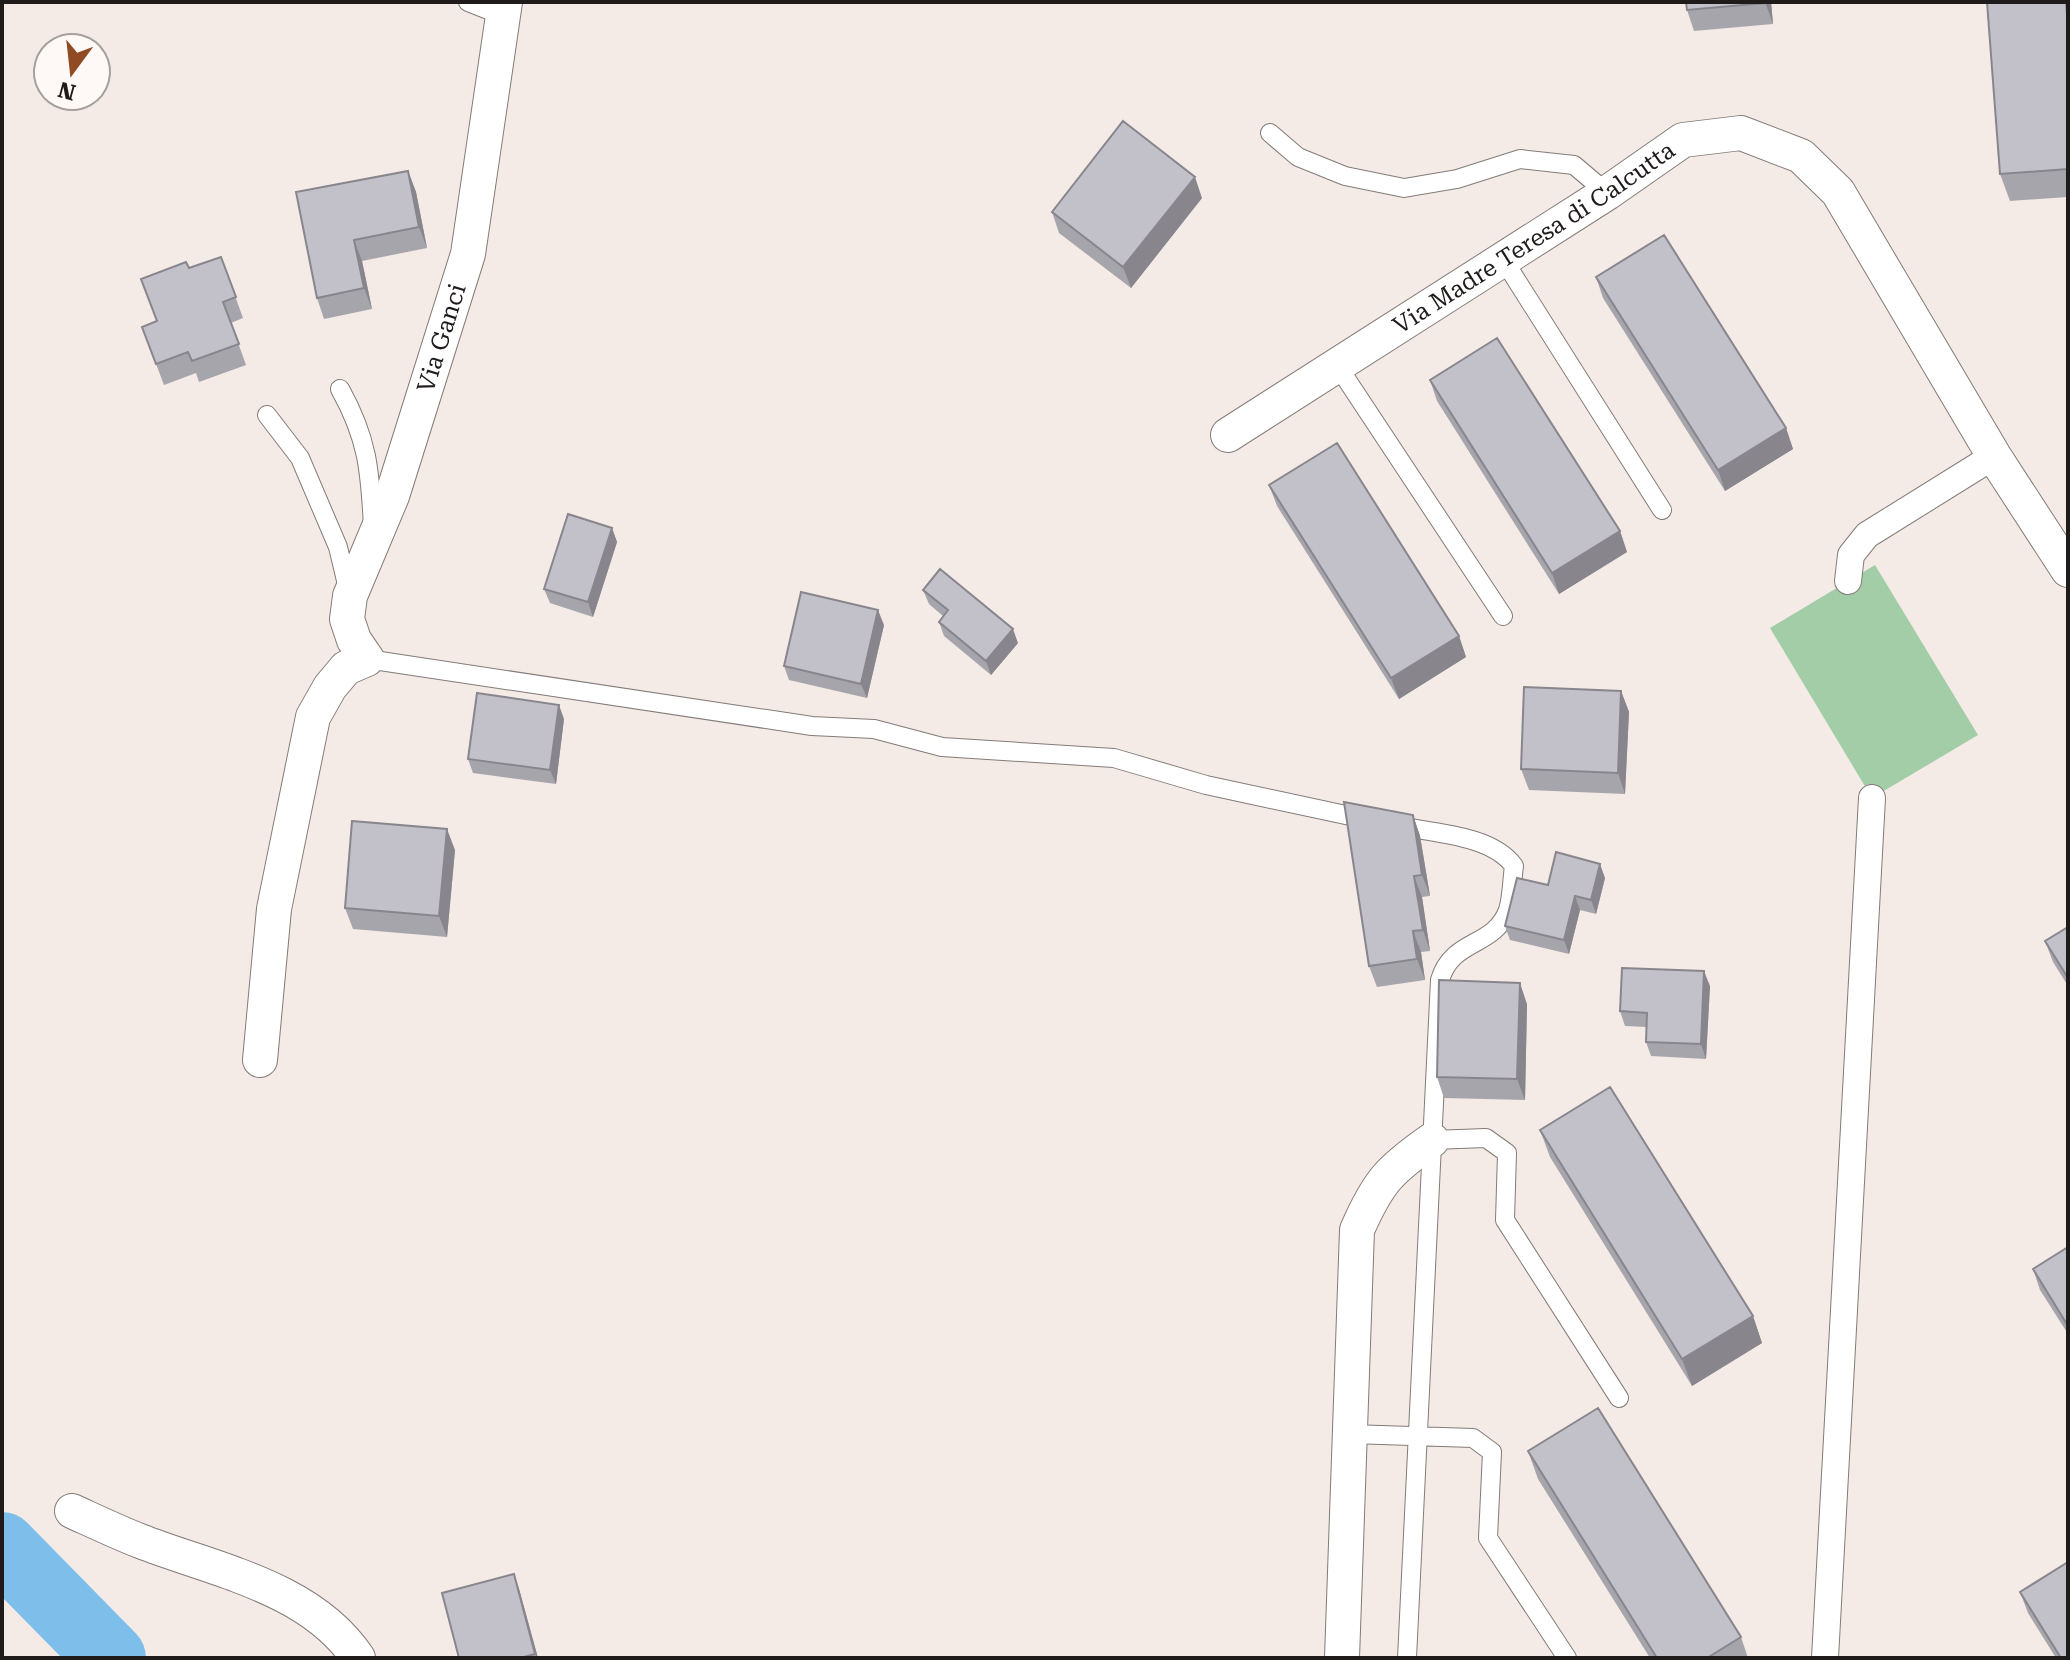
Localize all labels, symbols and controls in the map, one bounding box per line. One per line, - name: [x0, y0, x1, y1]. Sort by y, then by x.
- north arrow: [32, 32, 112, 112]
- text: N: [55, 77, 78, 105]
- street label: Via Madre Teresa di Calcutta: [1388, 136, 1680, 340]
- street label: Via Ganci: [411, 280, 472, 396]

